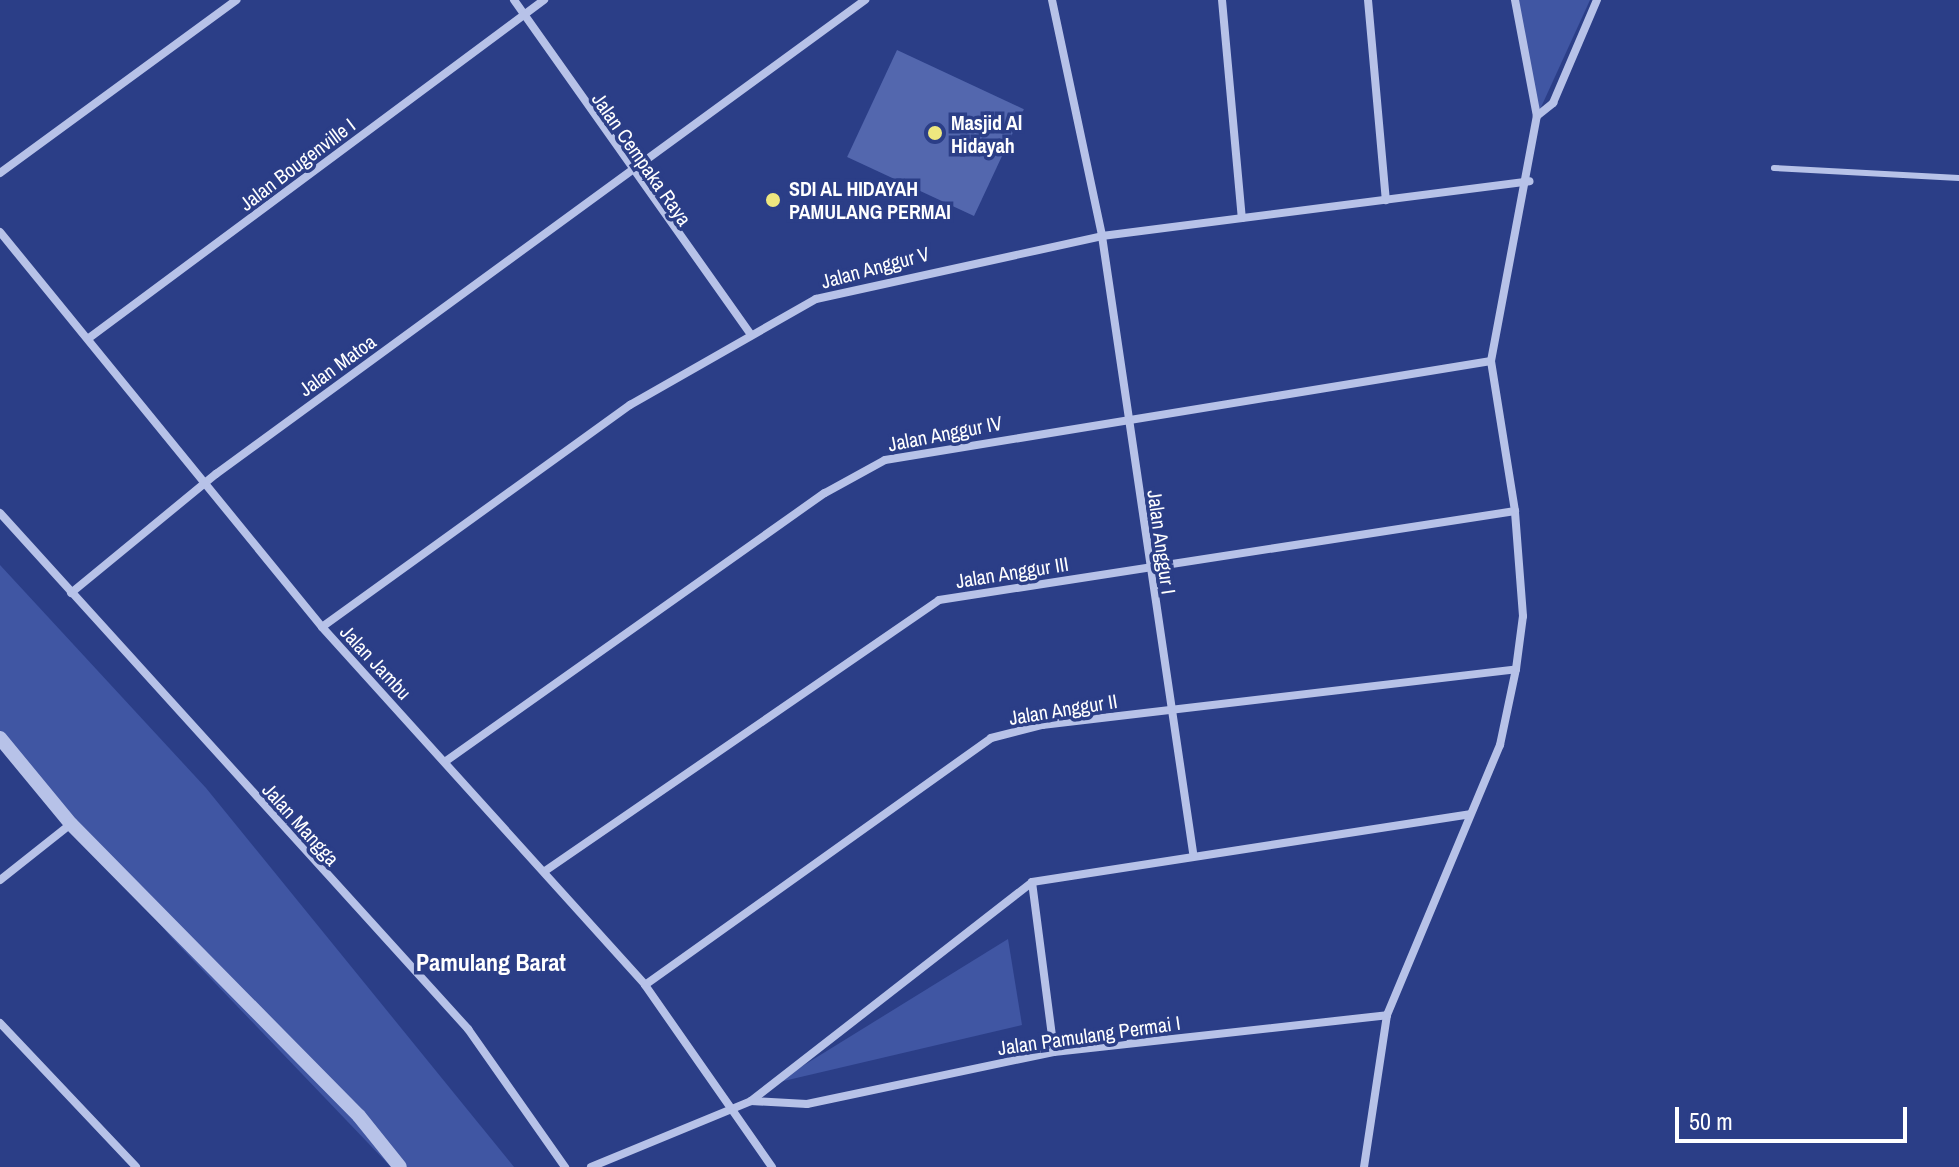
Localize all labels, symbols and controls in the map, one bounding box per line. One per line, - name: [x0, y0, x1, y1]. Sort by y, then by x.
- street label: Jalan Cempaka Raya: [587, 88, 697, 230]
- place label: Masjid Al Hidayah: [951, 110, 1023, 157]
- street label: Jalan Bougenville I: [234, 113, 360, 215]
- marker: Masjid Al Hidayah: [926, 124, 944, 142]
- place label: SDI AL HIDAYAH PAMULANG PERMAI: [789, 176, 951, 223]
- marker: SDI AL HIDAYAH PAMULANG PERMAI: [764, 191, 782, 209]
- street label: Jalan Anggur V: [818, 241, 932, 293]
- street label: Jalan Matoa: [294, 329, 380, 401]
- street label: Jalan Anggur IV: [885, 410, 1005, 456]
- street label: Jalan Anggur I: [1143, 488, 1181, 596]
- street label: Jalan Anggur III: [953, 551, 1071, 593]
- street label: Jalan Jambu: [336, 620, 416, 704]
- street label: Jalan Anggur II: [1007, 689, 1119, 729]
- street label: Jalan Mangga: [258, 778, 344, 870]
- district label: Pamulang Barat: [416, 949, 566, 977]
- street label: Jalan Pamulang Permai I: [996, 1010, 1182, 1060]
- scale bar: [1679, 1091, 1911, 1141]
- text: 50 m: [1689, 1105, 1733, 1137]

